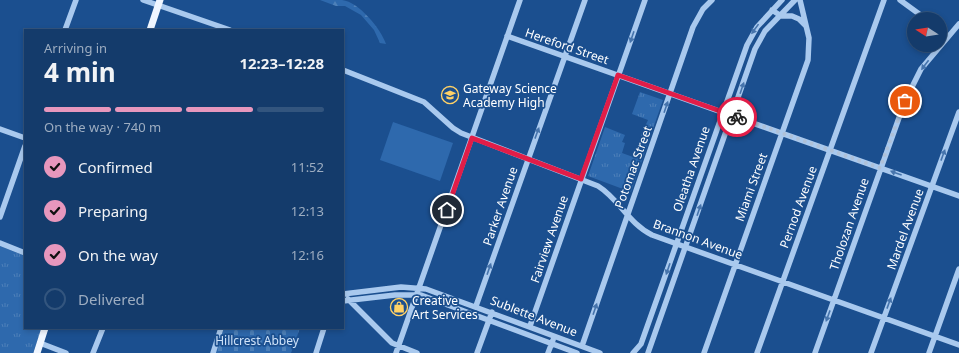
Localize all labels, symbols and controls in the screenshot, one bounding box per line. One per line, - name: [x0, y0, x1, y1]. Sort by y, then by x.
- north arrow: [907, 12, 947, 52]
- map controls: [907, 12, 947, 52]
- one-way arrow: [751, 23, 759, 34]
- street label: Hereford Street: [523, 24, 612, 68]
- one-way arrow: [628, 31, 634, 43]
- text: Arriving in: [44, 39, 107, 57]
- text: 12:23–12:28: [239, 53, 324, 73]
- text: 4 min: [44, 54, 116, 90]
- one-way arrow: [921, 59, 929, 70]
- place label: Gateway Science Academy High: [463, 80, 557, 111]
- one-way arrow: [739, 81, 745, 93]
- pin: [888, 84, 922, 118]
- school or university icon: Gateway Science Academy High: [440, 85, 460, 105]
- icon: bag: [894, 90, 916, 112]
- courier: [717, 97, 757, 137]
- one-way arrow: [663, 101, 669, 113]
- icon: bike: [726, 106, 748, 128]
- text: On the way · 740 m: [44, 118, 161, 136]
- street label: Potomac Street: [610, 123, 656, 211]
- street label: Oleatha Avenue: [668, 124, 714, 214]
- one-way arrow: [535, 127, 541, 139]
- one-way arrow: [940, 148, 946, 160]
- street label: Miami Street: [731, 150, 771, 224]
- icon: check: [44, 156, 66, 178]
- text: Confirmed: [78, 157, 153, 177]
- text: 11:52: [291, 158, 324, 176]
- street label: Pernod Avenue: [775, 163, 821, 250]
- street label: Parker Avenue: [479, 164, 522, 248]
- one-way arrow: [890, 170, 902, 176]
- street label: Tholozan Avenue: [825, 175, 873, 272]
- street label: Mardel Avenue: [883, 186, 928, 272]
- pin: [430, 193, 464, 227]
- street label: Fairview Avenue: [526, 193, 572, 285]
- icon: home: [436, 199, 458, 221]
- icon: check: [44, 200, 66, 222]
- text: Preparing: [78, 201, 148, 221]
- text: 12:13: [291, 202, 324, 220]
- one-way arrow: [697, 204, 703, 216]
- street label: Brannon Avenue: [651, 215, 745, 263]
- icon: check: [44, 244, 66, 266]
- text: On the way: [78, 245, 158, 265]
- text: 12:16: [291, 246, 324, 264]
- one-way arrow: [487, 263, 493, 275]
- one-way arrow: [664, 263, 670, 275]
- text: Delivered: [78, 289, 145, 309]
- place label: Creative Art Services: [412, 292, 478, 323]
- street label: Sublette Avenue: [488, 292, 580, 340]
- shop icon: Creative Art Services: [389, 297, 409, 317]
- one-way arrow: [887, 297, 893, 309]
- one-way arrow: [592, 303, 598, 315]
- one-way arrow: [825, 311, 831, 323]
- park label: Hillcrest Abbey: [215, 332, 300, 349]

